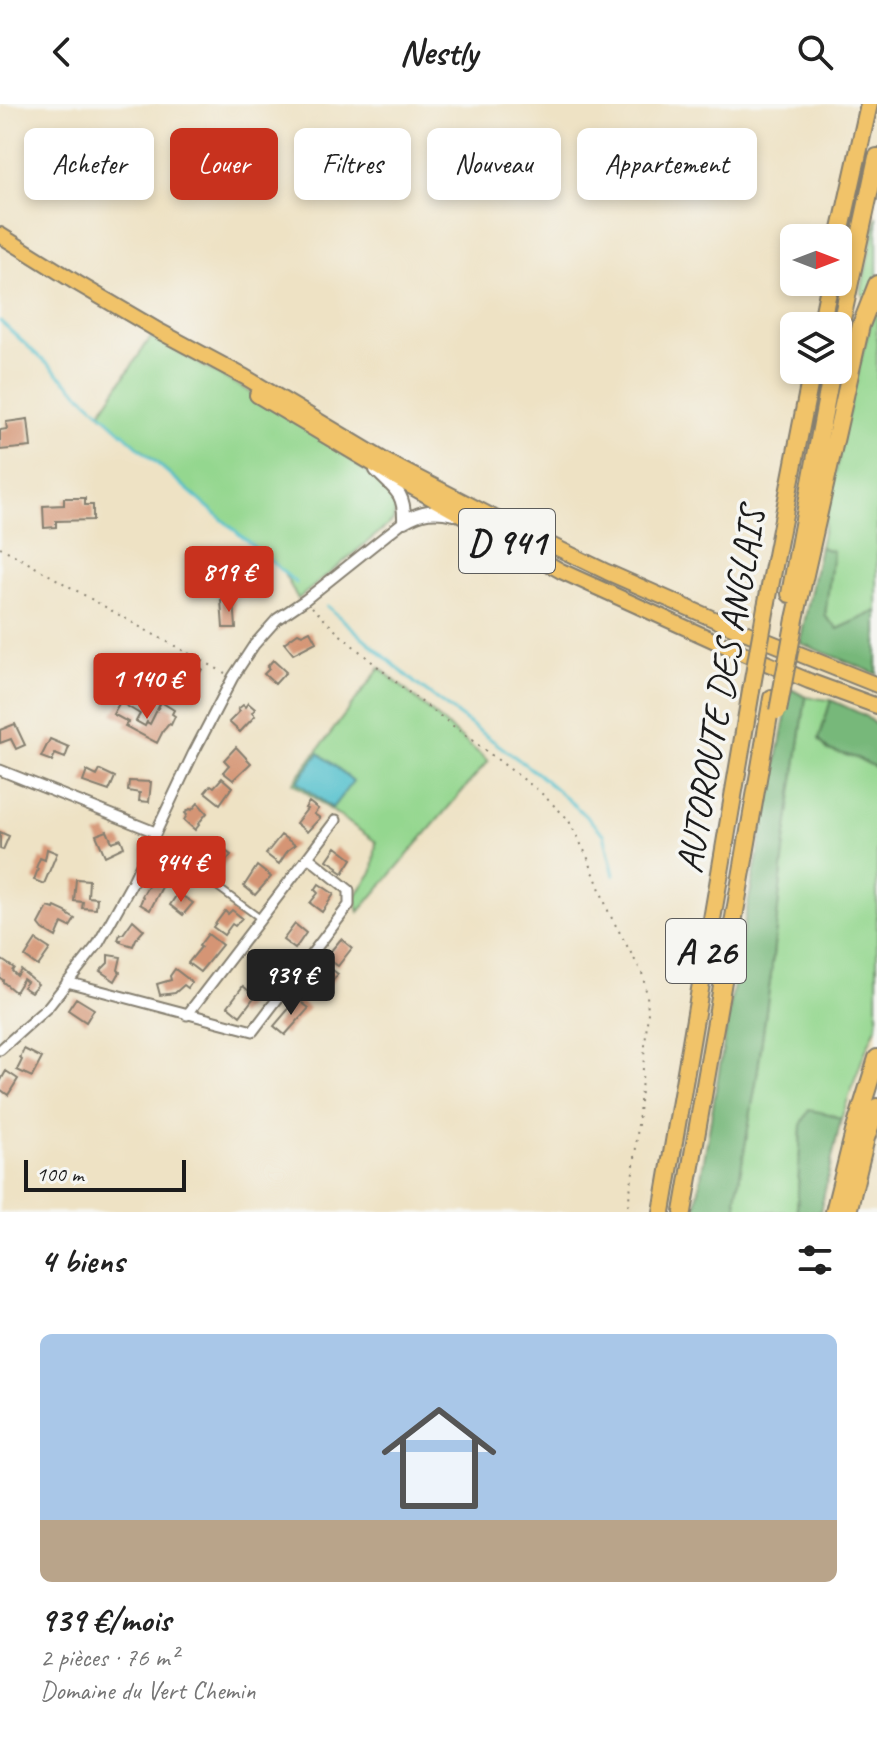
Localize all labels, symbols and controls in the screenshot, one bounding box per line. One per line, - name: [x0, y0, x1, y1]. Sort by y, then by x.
- text: Nestly: [400, 29, 477, 75]
- icon: back: [40, 30, 84, 74]
- icon: search: [793, 30, 837, 74]
- chip: Acheter: [24, 128, 154, 200]
- chip: Louer: [170, 128, 278, 200]
- chip: Filtres: [294, 128, 411, 200]
- chip: Nouveau: [427, 128, 561, 200]
- chip: Appartement: [577, 128, 757, 200]
- north arrow: [780, 224, 852, 296]
- map controls: [780, 224, 852, 384]
- button: layers: [780, 312, 852, 384]
- street label: AUTOROUTE DES ANGLAIS: [665, 498, 777, 877]
- road number: D 941: [459, 509, 555, 573]
- pin: 819 €: [173, 546, 285, 614]
- text: 819 €: [203, 555, 255, 588]
- pin: 1 140 €: [73, 653, 221, 721]
- text: 1 140 €: [111, 662, 183, 695]
- pin: 944 €: [125, 836, 237, 904]
- text: 944 €: [155, 845, 207, 878]
- road number: A 26: [666, 919, 746, 983]
- pin: 939 €: [235, 949, 347, 1017]
- text: 939 €: [265, 958, 317, 991]
- scale bar: [24, 1156, 186, 1192]
- text: 100 m: [36, 1160, 83, 1188]
- icon: filters: [793, 1238, 837, 1282]
- text: 4 biens: [40, 1239, 124, 1282]
- icon: home: [367, 1386, 511, 1530]
- text: 939 €/mois: [40, 1598, 171, 1641]
- text: 2 pièces · 76 m²: [40, 1641, 178, 1674]
- text: Domaine du Vert Chemin: [40, 1674, 255, 1707]

